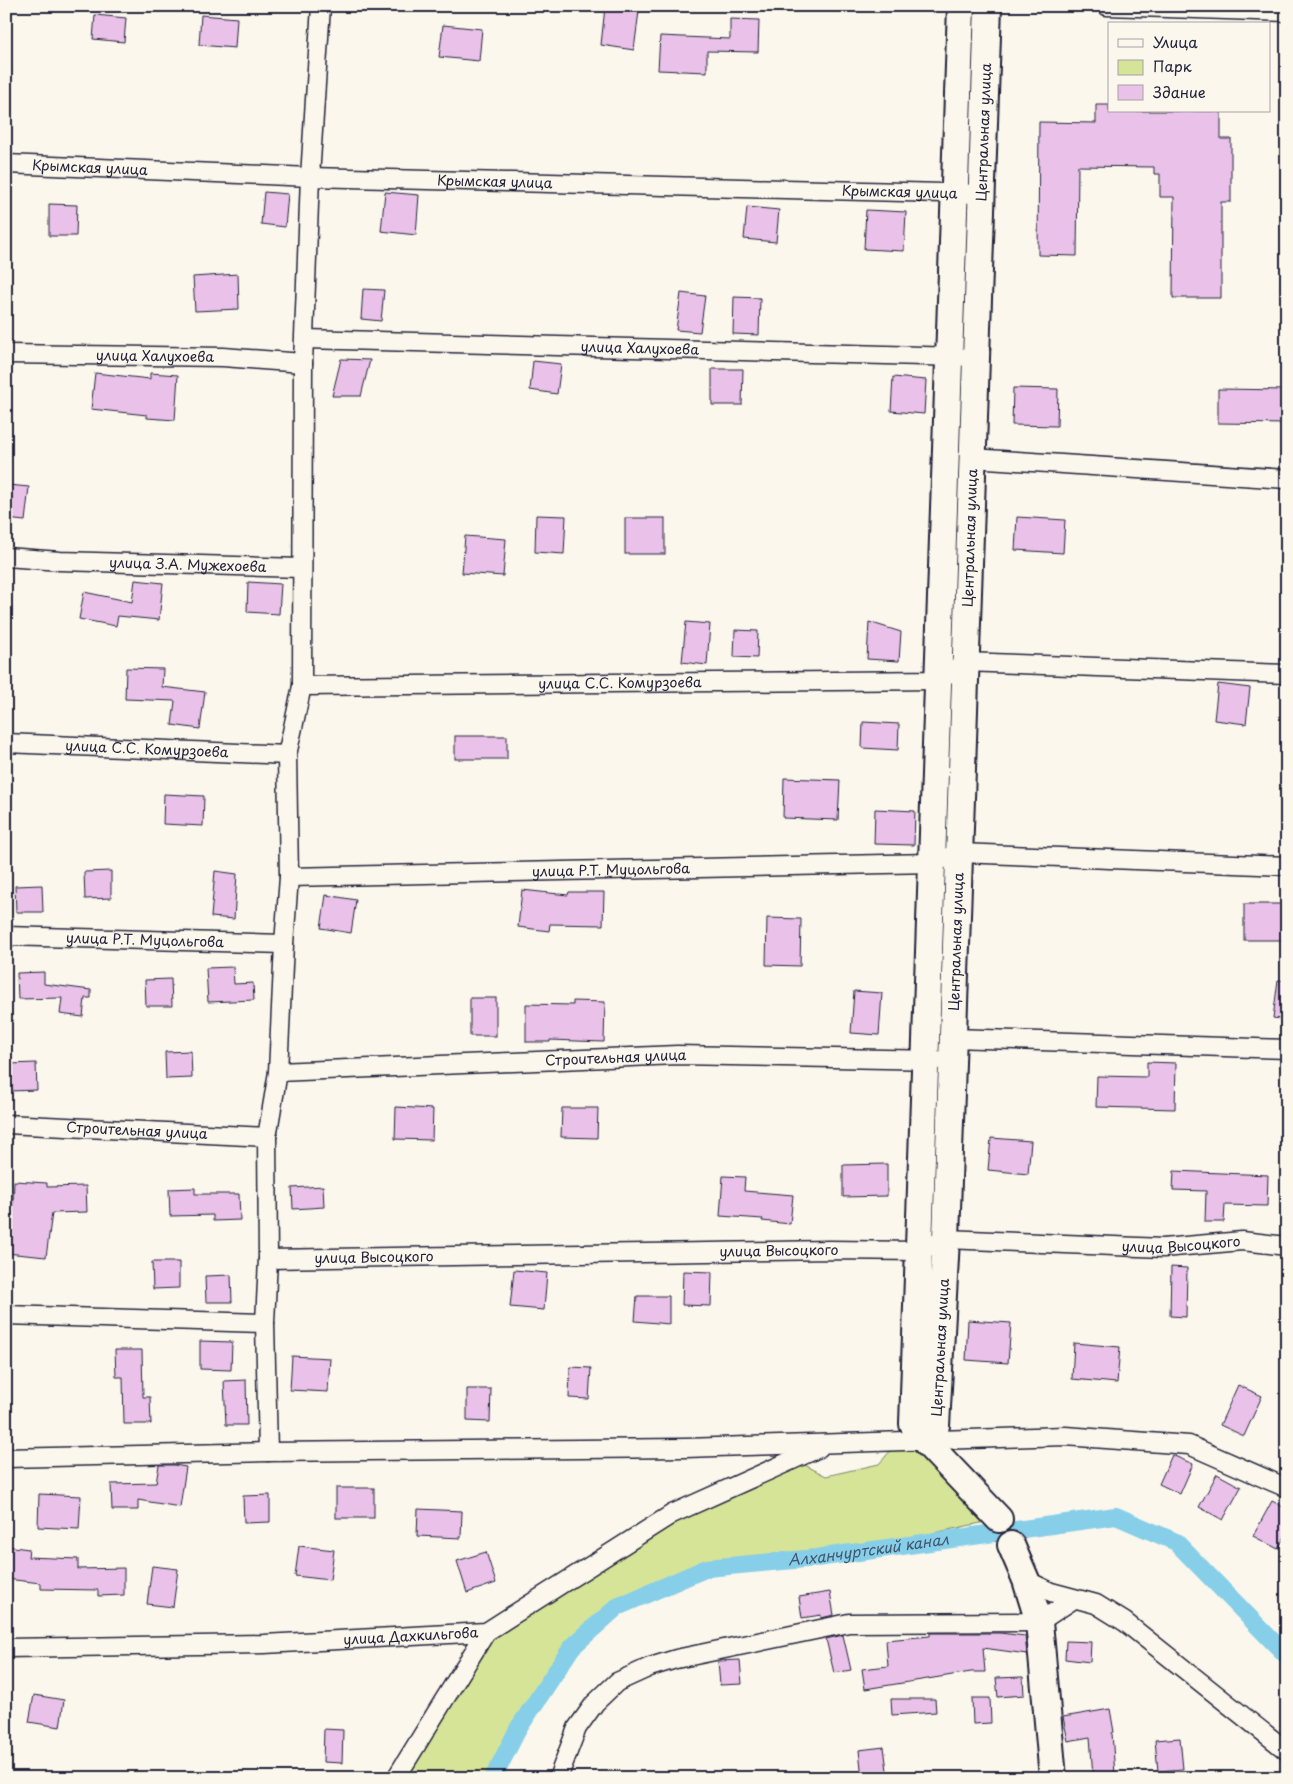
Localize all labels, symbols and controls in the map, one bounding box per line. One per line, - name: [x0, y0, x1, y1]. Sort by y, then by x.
- legend: [1108, 22, 1270, 112]
- text: Улица: [1153, 30, 1198, 53]
- text: Парк: [1153, 54, 1192, 77]
- street label: Центральная улица: [970, 63, 996, 202]
- text: Здание: [1153, 80, 1206, 103]
- street label: Крымская улица: [32, 154, 148, 180]
- street label: Крымская улица: [437, 169, 553, 193]
- street label: Крымская улица: [841, 179, 958, 203]
- street label: улица Халухоева: [580, 336, 700, 360]
- street label: улица Халухоева: [96, 344, 215, 367]
- street label: Центральная улица: [957, 468, 982, 607]
- street label: улица З.А. Мужехоева: [109, 551, 267, 577]
- street label: улица С.С. Комурзоева: [538, 671, 702, 694]
- street label: улица С.С. Комурзоева: [65, 735, 229, 763]
- street label: улица Р.Т. Муцольгова: [532, 857, 690, 882]
- street label: Центральная улица: [943, 872, 968, 1011]
- street label: улица Р.Т. Муцольгова: [66, 927, 224, 952]
- street label: Строительная улица: [545, 1044, 687, 1071]
- street label: Строительная улица: [66, 1116, 208, 1144]
- street label: улица Высоцкого: [1121, 1230, 1241, 1258]
- street label: улица Высоцкого: [719, 1239, 839, 1262]
- street label: улица Высоцкого: [314, 1245, 434, 1268]
- street label: Центральная улица: [926, 1278, 954, 1417]
- water label: Алханчуртский канал: [787, 1527, 950, 1571]
- street label: улица Дахкильгова: [343, 1621, 479, 1650]

